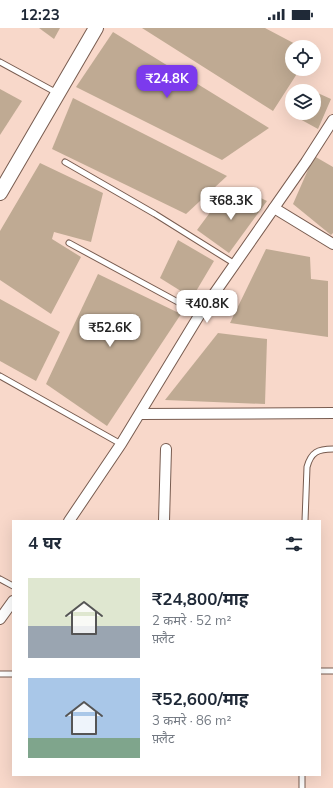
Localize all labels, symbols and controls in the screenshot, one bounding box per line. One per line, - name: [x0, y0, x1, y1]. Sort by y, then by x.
- text: 12:23: [20, 5, 60, 24]
- map controls: [285, 40, 321, 120]
- button: locate: [285, 40, 321, 76]
- pin: ₹24.8K: [134, 65, 200, 99]
- text: ₹24.8K: [145, 70, 189, 86]
- button: layers: [285, 84, 321, 120]
- pin: ₹68.3K: [198, 187, 264, 221]
- text: ₹68.3K: [209, 192, 253, 208]
- pin: ₹40.8K: [174, 290, 240, 324]
- text: ₹40.8K: [185, 295, 229, 311]
- pin: ₹52.6K: [77, 314, 143, 348]
- text: ₹52.6K: [88, 319, 132, 335]
- text: 4 घर: [28, 532, 61, 553]
- icon: filters: [283, 533, 305, 555]
- text: ₹24,800/माह: [152, 588, 249, 609]
- icon: home: [60, 594, 108, 642]
- text: 2 कमरे · 52 m²: [152, 612, 231, 628]
- text: फ़्लैट: [152, 630, 175, 646]
- text: ₹52,600/माह: [152, 688, 249, 709]
- icon: home: [60, 694, 108, 742]
- text: 3 कमरे · 86 m²: [152, 712, 231, 728]
- text: फ़्लैट: [152, 730, 175, 746]

